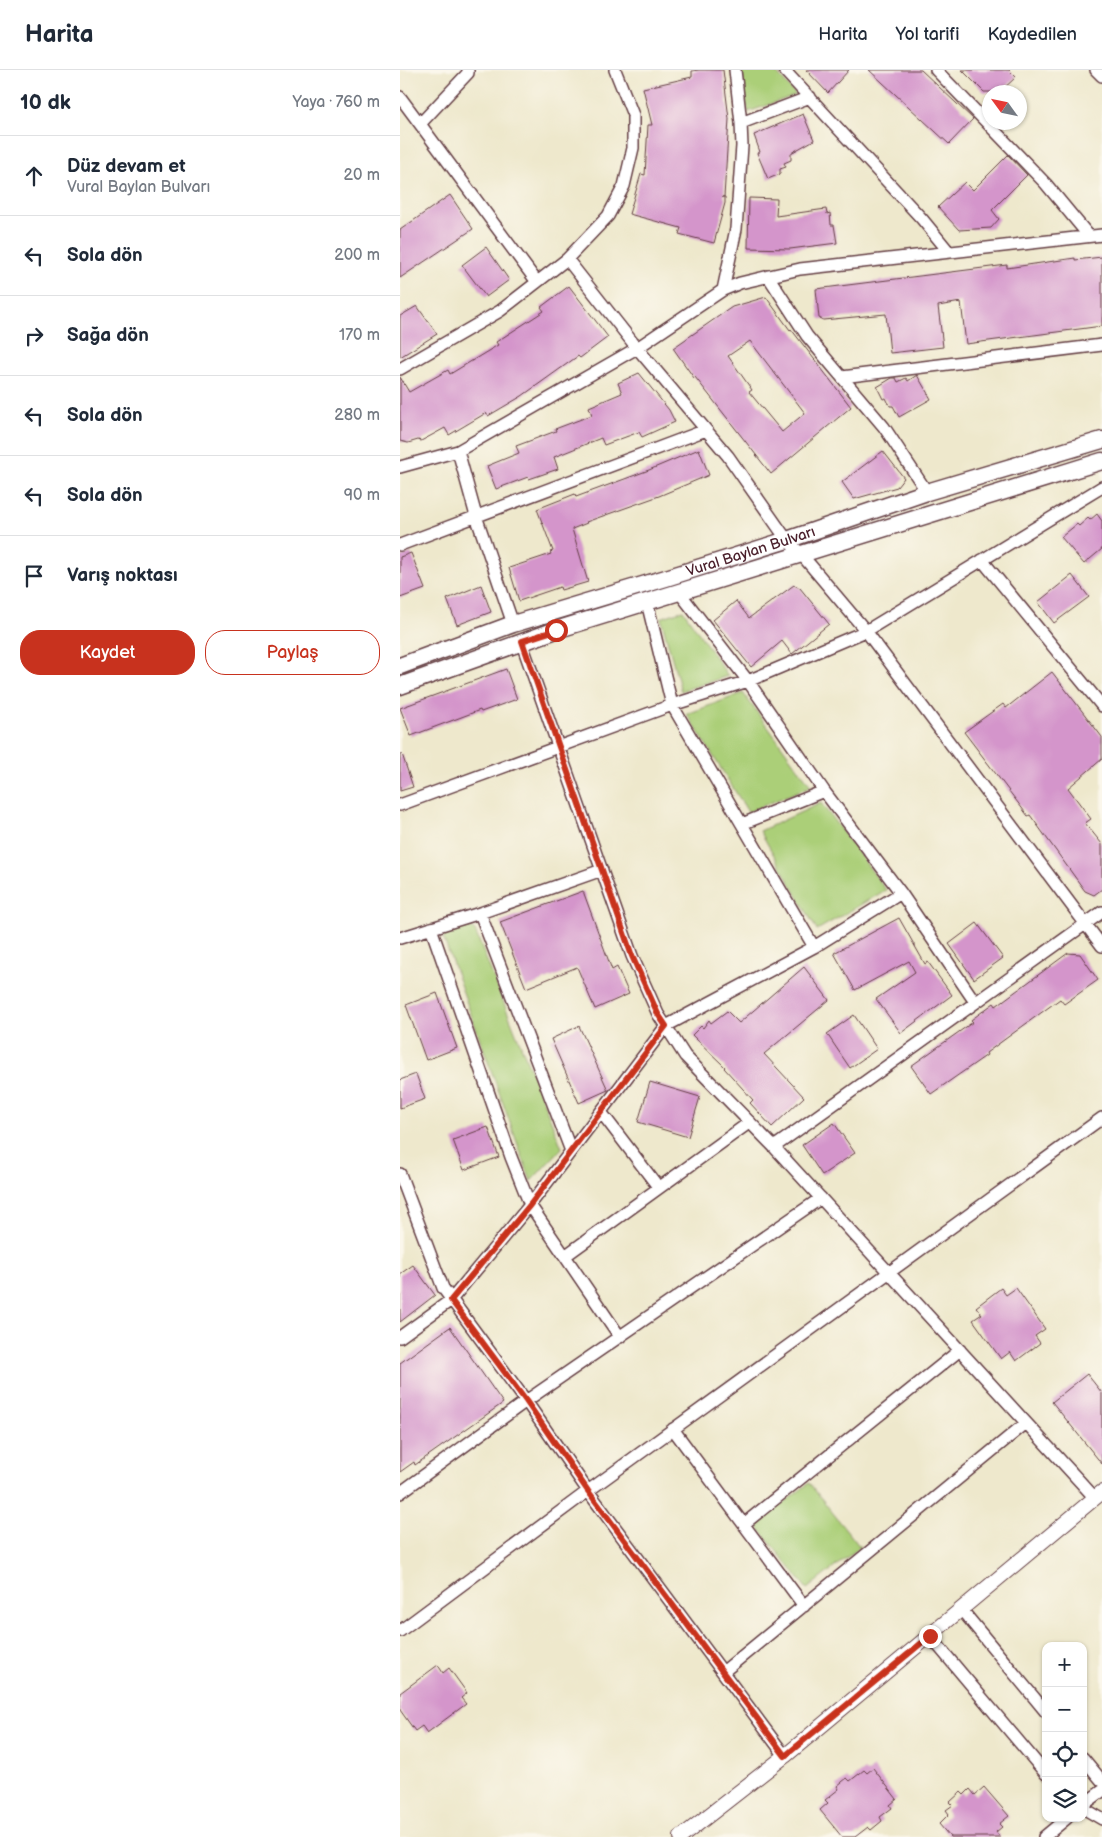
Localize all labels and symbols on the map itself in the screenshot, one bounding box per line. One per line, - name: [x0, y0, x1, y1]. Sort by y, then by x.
- north arrow: [982, 85, 1027, 130]
- street label: Vural Baylan Bulvarı: [684, 522, 818, 581]
- route start: [545, 619, 568, 642]
- route end: [919, 1625, 942, 1648]

